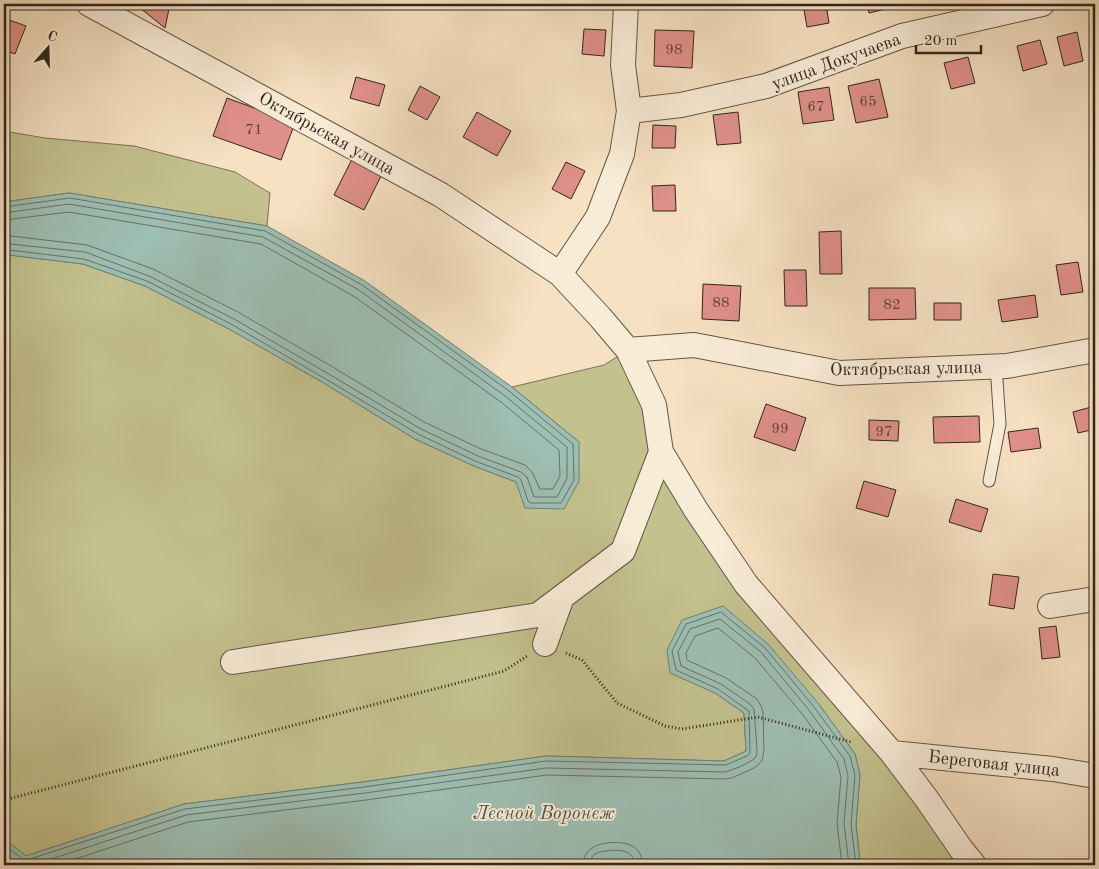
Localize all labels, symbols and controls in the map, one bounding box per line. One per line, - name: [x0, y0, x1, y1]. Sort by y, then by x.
- north arrow: [22, 22, 72, 72]
- scale bar: [916, 22, 982, 54]
- text: С: [45, 29, 59, 45]
- street label: улица Докучаева: [770, 30, 903, 94]
- text: 20 m: [924, 34, 958, 49]
- house number: 98: [665, 43, 683, 58]
- street label: Октябрьская улица: [256, 89, 398, 179]
- house number: 65: [859, 95, 877, 110]
- house number: 67: [807, 100, 825, 115]
- house number: 71: [245, 123, 263, 138]
- house number: 88: [712, 296, 730, 311]
- house number: 82: [883, 298, 901, 313]
- street label: Октябрьская улица: [830, 359, 982, 379]
- house number: 99: [771, 422, 789, 437]
- house number: 97: [875, 425, 893, 440]
- street label: Береговая улица: [927, 748, 1061, 780]
- water label: Лесной Воронеж: [473, 805, 615, 824]

